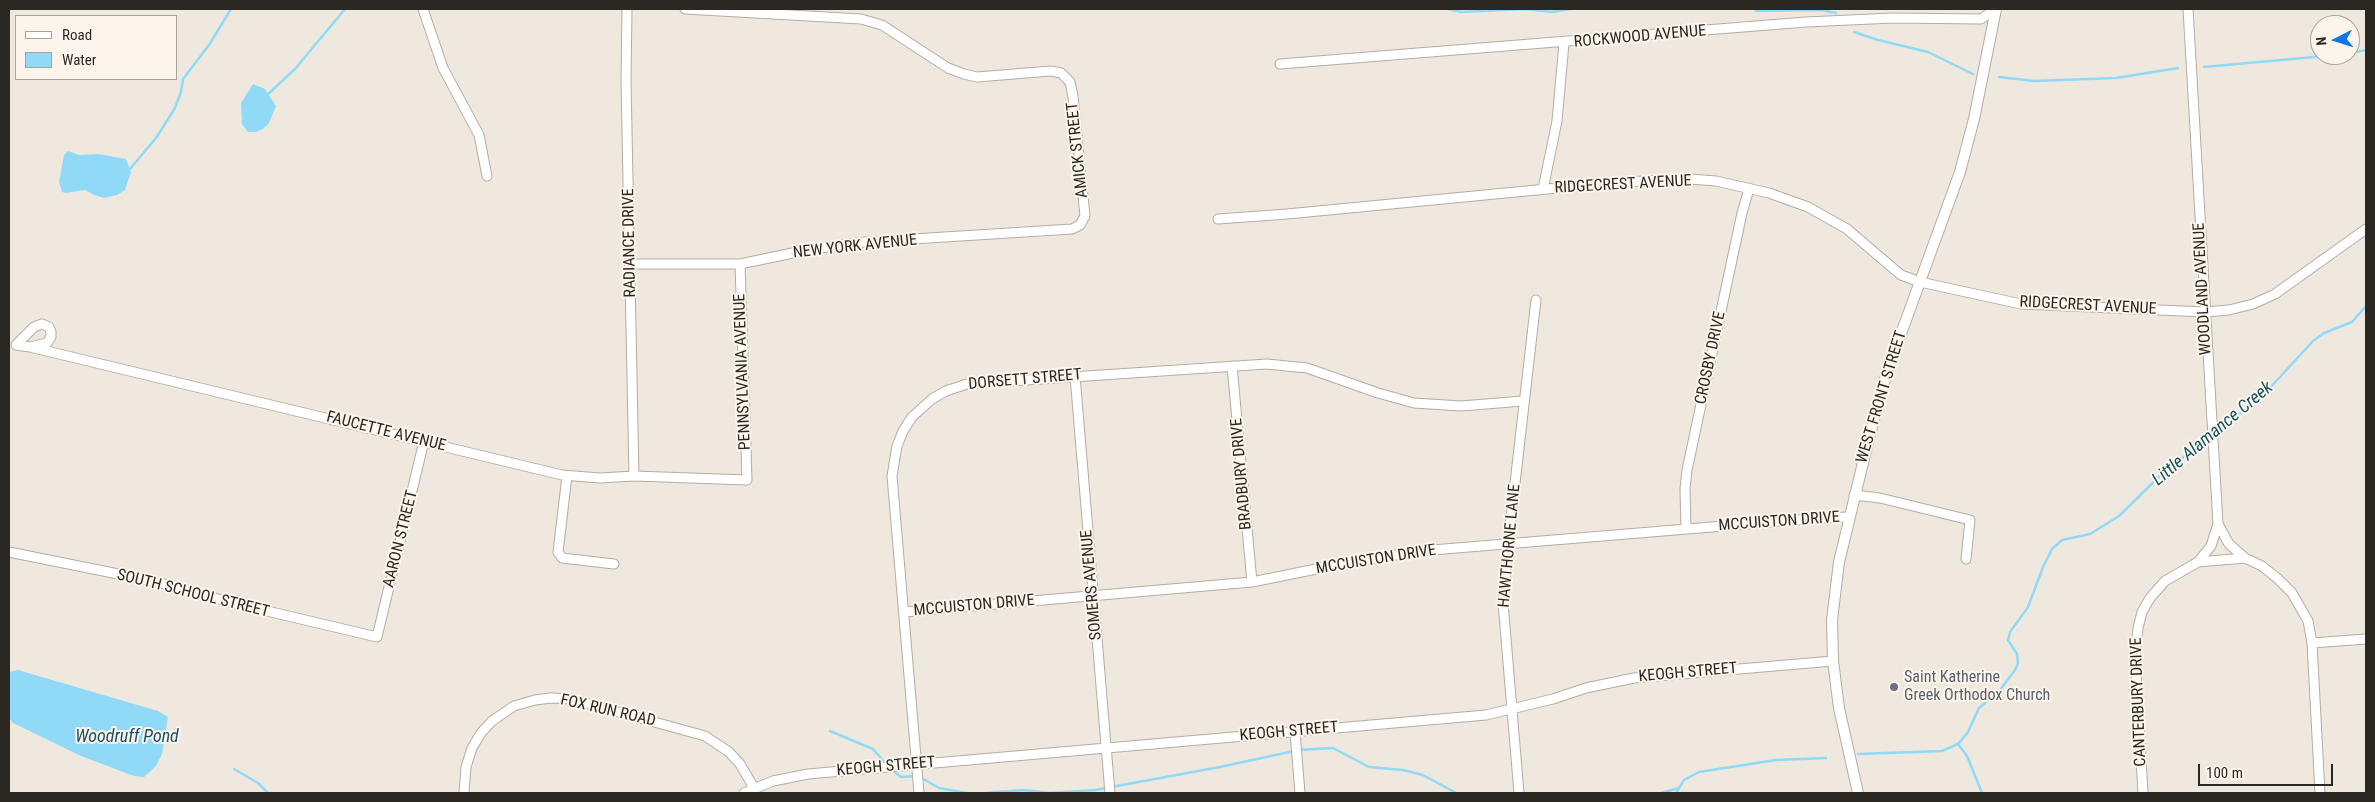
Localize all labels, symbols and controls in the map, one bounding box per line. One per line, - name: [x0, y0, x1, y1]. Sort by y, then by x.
- legend: [15, 15, 178, 80]
- north arrow: [2310, 15, 2360, 65]
- street label: ROCKWOOD AVENUE: [1573, 22, 1707, 52]
- text: Road: [62, 26, 92, 44]
- text: N: [2313, 36, 2329, 46]
- text: Water: [62, 51, 96, 69]
- street label: AMICK STREET: [1063, 101, 1093, 199]
- street label: RIDGECREST AVENUE: [1554, 172, 1692, 198]
- street label: RADIANCE DRIVE: [619, 188, 641, 298]
- street label: WOODLAND AVENUE: [2190, 222, 2216, 356]
- street label: NEW YORK AVENUE: [792, 231, 918, 263]
- street label: PENNSYLVANIA AVENUE: [731, 293, 755, 451]
- street label: RIDGECREST AVENUE: [2019, 293, 2157, 319]
- street label: CROSBY DRIVE: [1692, 310, 1730, 406]
- street label: WEST FRONT STREET: [1853, 328, 1911, 466]
- street label: DORSETT STREET: [968, 365, 1082, 395]
- water label: Little Alamance Creek: [2148, 377, 2278, 491]
- street label: FAUCETTE AVENUE: [324, 408, 448, 456]
- street label: BRADBURY DRIVE: [1228, 417, 1256, 531]
- street label: HAWTHORNE LANE: [1495, 484, 1525, 608]
- street label: AARON STREET: [380, 488, 422, 590]
- street label: MCCUISTON DRIVE: [1718, 508, 1840, 536]
- street label: SOMERS AVENUE: [1078, 529, 1106, 641]
- street label: MCCUISTON DRIVE: [1315, 541, 1437, 579]
- street label: SOUTH SCHOOL STREET: [115, 566, 271, 622]
- street label: MCCUISTON DRIVE: [913, 591, 1035, 621]
- street label: CANTERBURY DRIVE: [2127, 637, 2151, 767]
- street label: KEOGH STREET: [1638, 659, 1738, 687]
- place label: Saint Katherine Greek Orthodox Church: [1904, 668, 2050, 706]
- marker: Saint Katherine Greek Orthodox Church: [1888, 681, 1900, 693]
- street label: FOX RUN ROAD: [559, 691, 657, 731]
- street label: KEOGH STREET: [1239, 718, 1339, 746]
- water label: Woodruff Pond: [75, 726, 179, 748]
- street label: KEOGH STREET: [836, 753, 936, 781]
- scale bar: [2200, 754, 2335, 786]
- text: 100 m: [2206, 764, 2243, 782]

